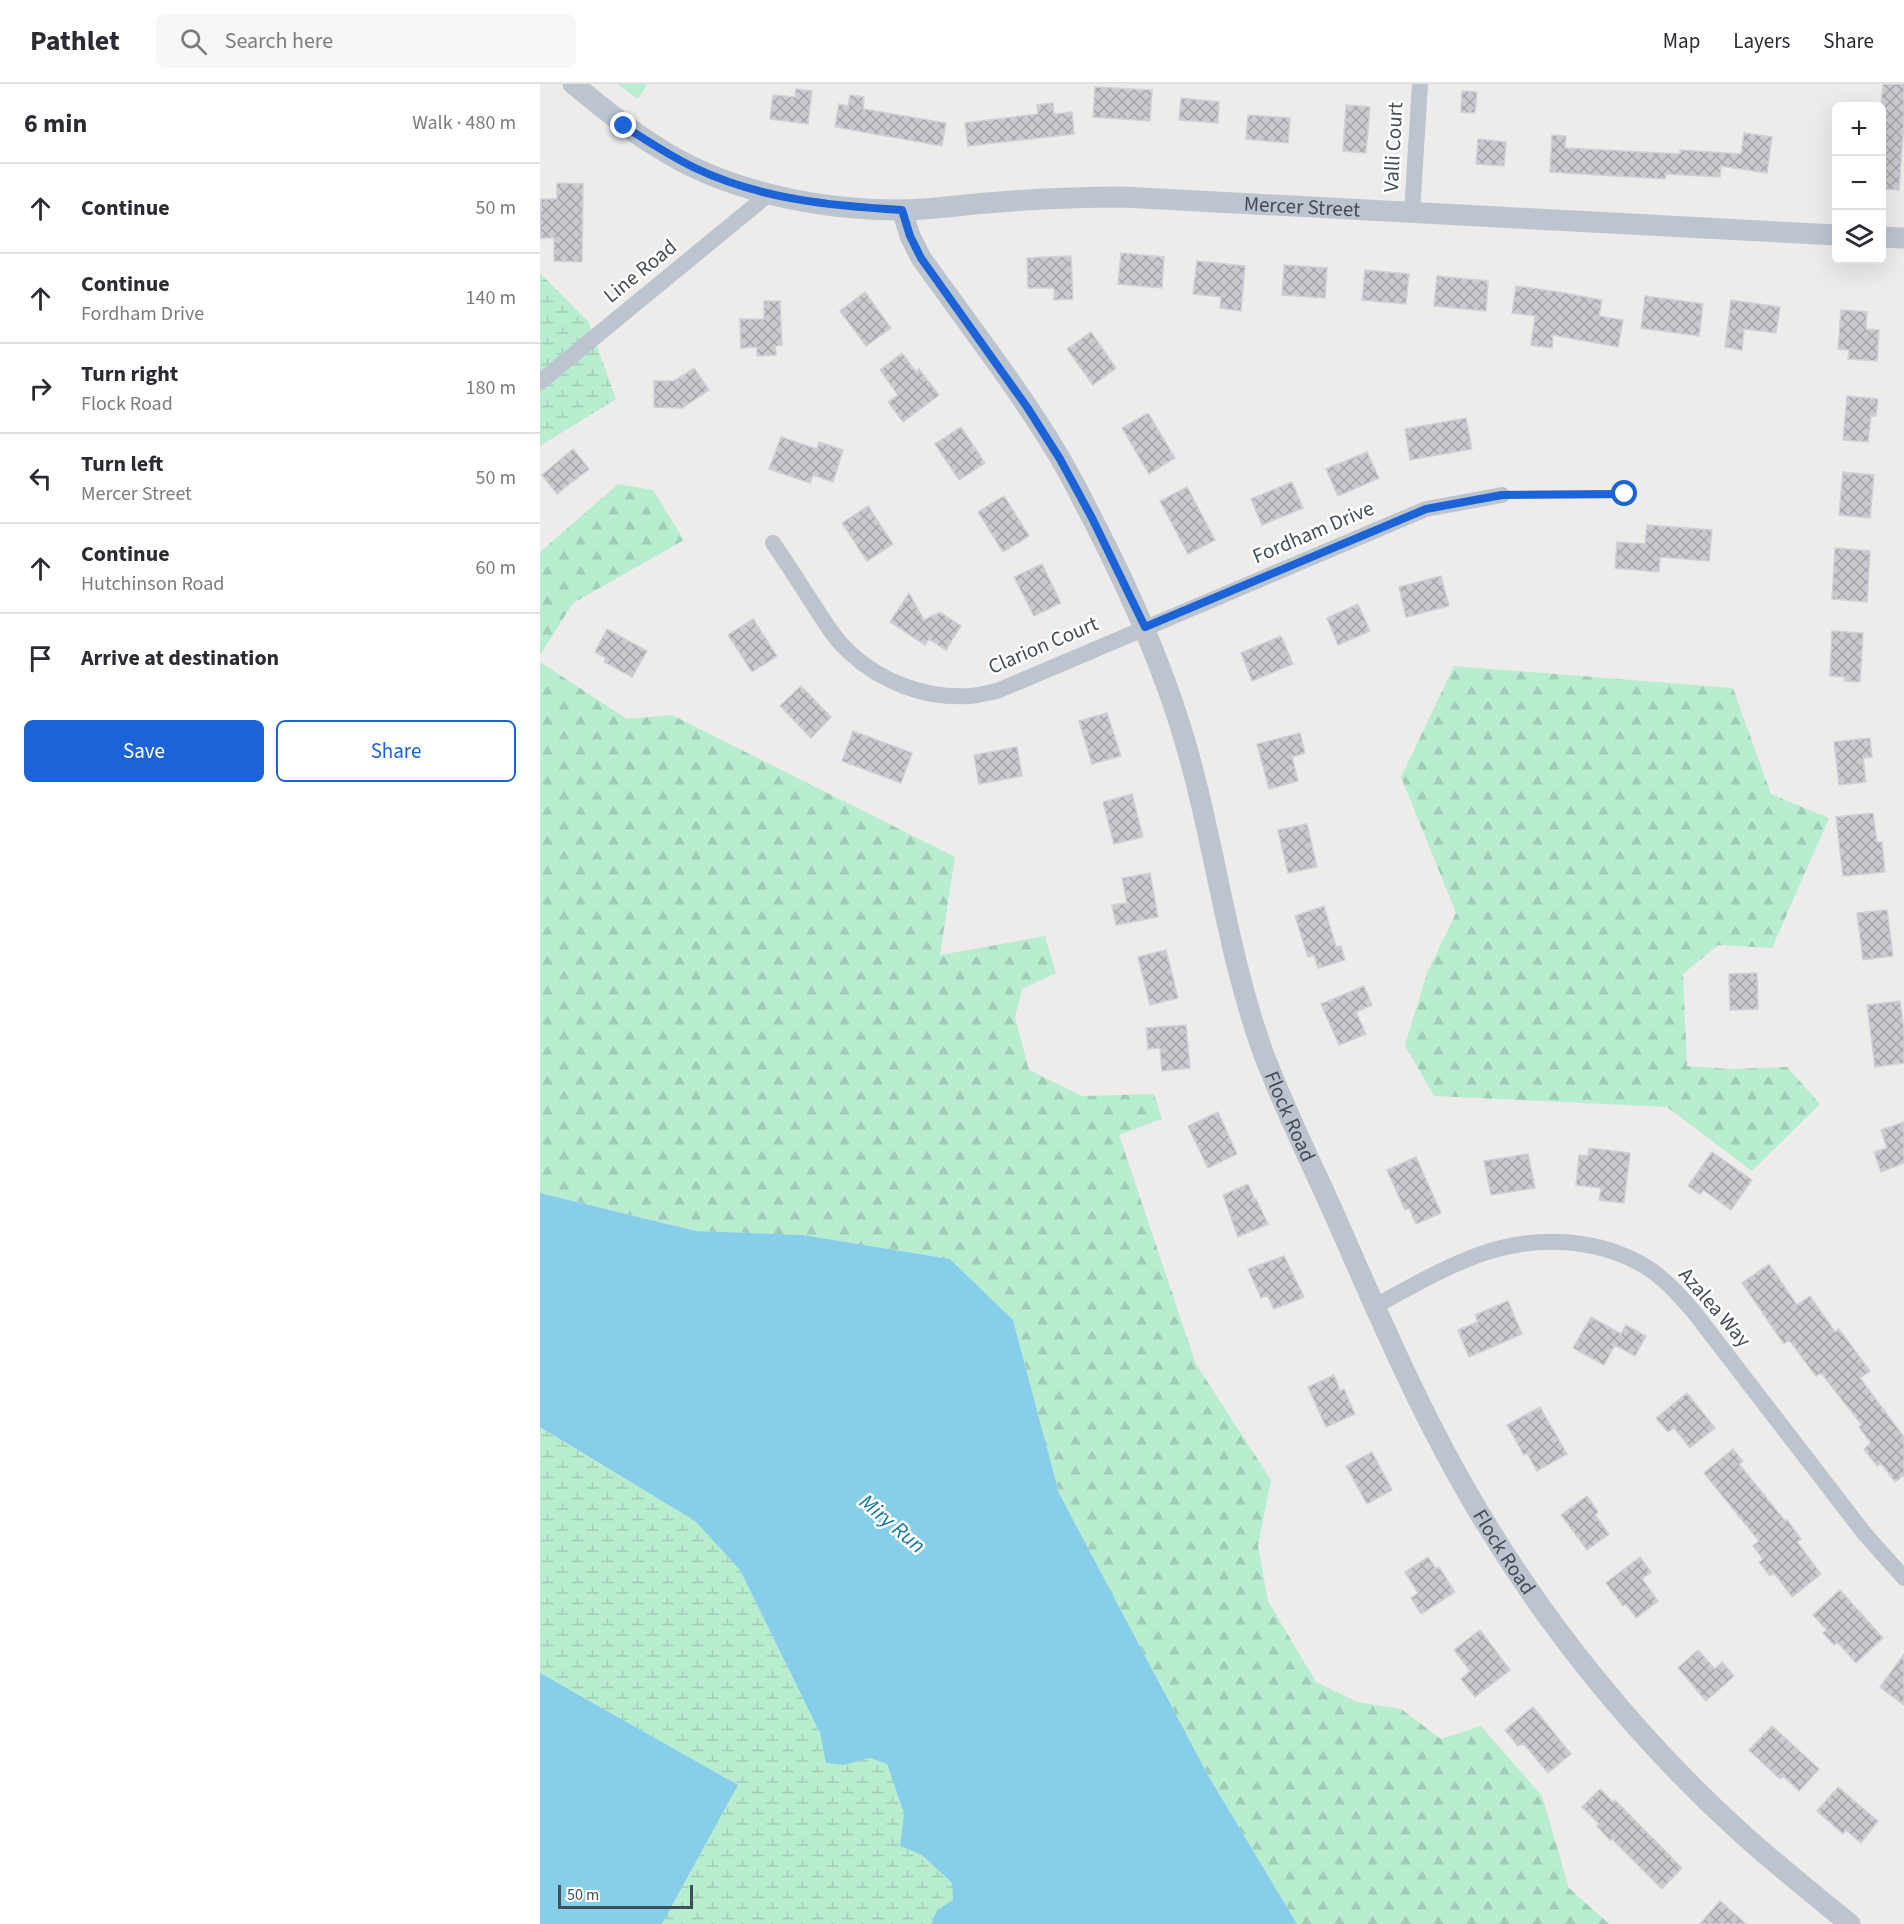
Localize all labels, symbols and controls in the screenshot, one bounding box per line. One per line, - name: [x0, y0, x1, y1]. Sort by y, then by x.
- search box: [156, 14, 576, 68]
- text: Pathlet: [30, 21, 120, 61]
- icon: search: [177, 25, 210, 58]
- text: Search here: [225, 25, 333, 57]
- text: Map: [1663, 26, 1700, 56]
- text: Layers: [1733, 26, 1790, 56]
- text: Share: [1823, 26, 1874, 56]
- street label: Valli Court: [1376, 101, 1410, 193]
- map controls: [1832, 102, 1886, 264]
- button: +: [1832, 102, 1886, 156]
- text: 6 min: [24, 105, 87, 142]
- text: Walk · 480 m: [412, 109, 516, 137]
- route end: [610, 112, 636, 138]
- button: −: [1832, 156, 1886, 210]
- street label: Mercer Street: [1243, 188, 1361, 225]
- icon: ahead: [24, 192, 57, 225]
- text: Continue: [81, 192, 170, 224]
- text: 50 m: [476, 194, 516, 222]
- button: layers: [1832, 210, 1886, 264]
- street label: Line Road: [597, 232, 683, 310]
- text: Continue: [81, 268, 170, 300]
- icon: ahead: [24, 282, 57, 315]
- text: 140 m: [466, 284, 516, 312]
- text: Fordham Drive: [81, 300, 204, 328]
- text: Turn right: [81, 358, 178, 390]
- icon: right: [24, 372, 57, 405]
- text: 180 m: [466, 374, 516, 402]
- text: Flock Road: [81, 390, 173, 418]
- text: Turn left: [81, 448, 163, 480]
- icon: left: [24, 462, 57, 495]
- text: 50 m: [476, 464, 516, 492]
- text: Mercer Street: [81, 480, 192, 508]
- route start: [1611, 480, 1637, 506]
- street label: Fordham Drive: [1248, 493, 1378, 571]
- text: Continue: [81, 538, 170, 570]
- icon: ahead: [24, 552, 57, 585]
- text: 60 m: [476, 554, 516, 582]
- text: Hutchinson Road: [81, 570, 224, 598]
- street label: Clarion Court: [983, 608, 1103, 682]
- icon: arrive: [24, 642, 57, 675]
- text: Arrive at destination: [81, 642, 279, 674]
- button: Save: [24, 720, 264, 782]
- button: Share: [276, 720, 516, 782]
- street label: Flock Road: [1257, 1067, 1323, 1167]
- street label: Azalea Way: [1672, 1260, 1758, 1354]
- water label: Miry Run: [852, 1486, 932, 1561]
- street label: Flock Road: [1465, 1504, 1543, 1601]
- scale bar: [558, 1882, 693, 1910]
- text: 50 m: [567, 1884, 599, 1906]

